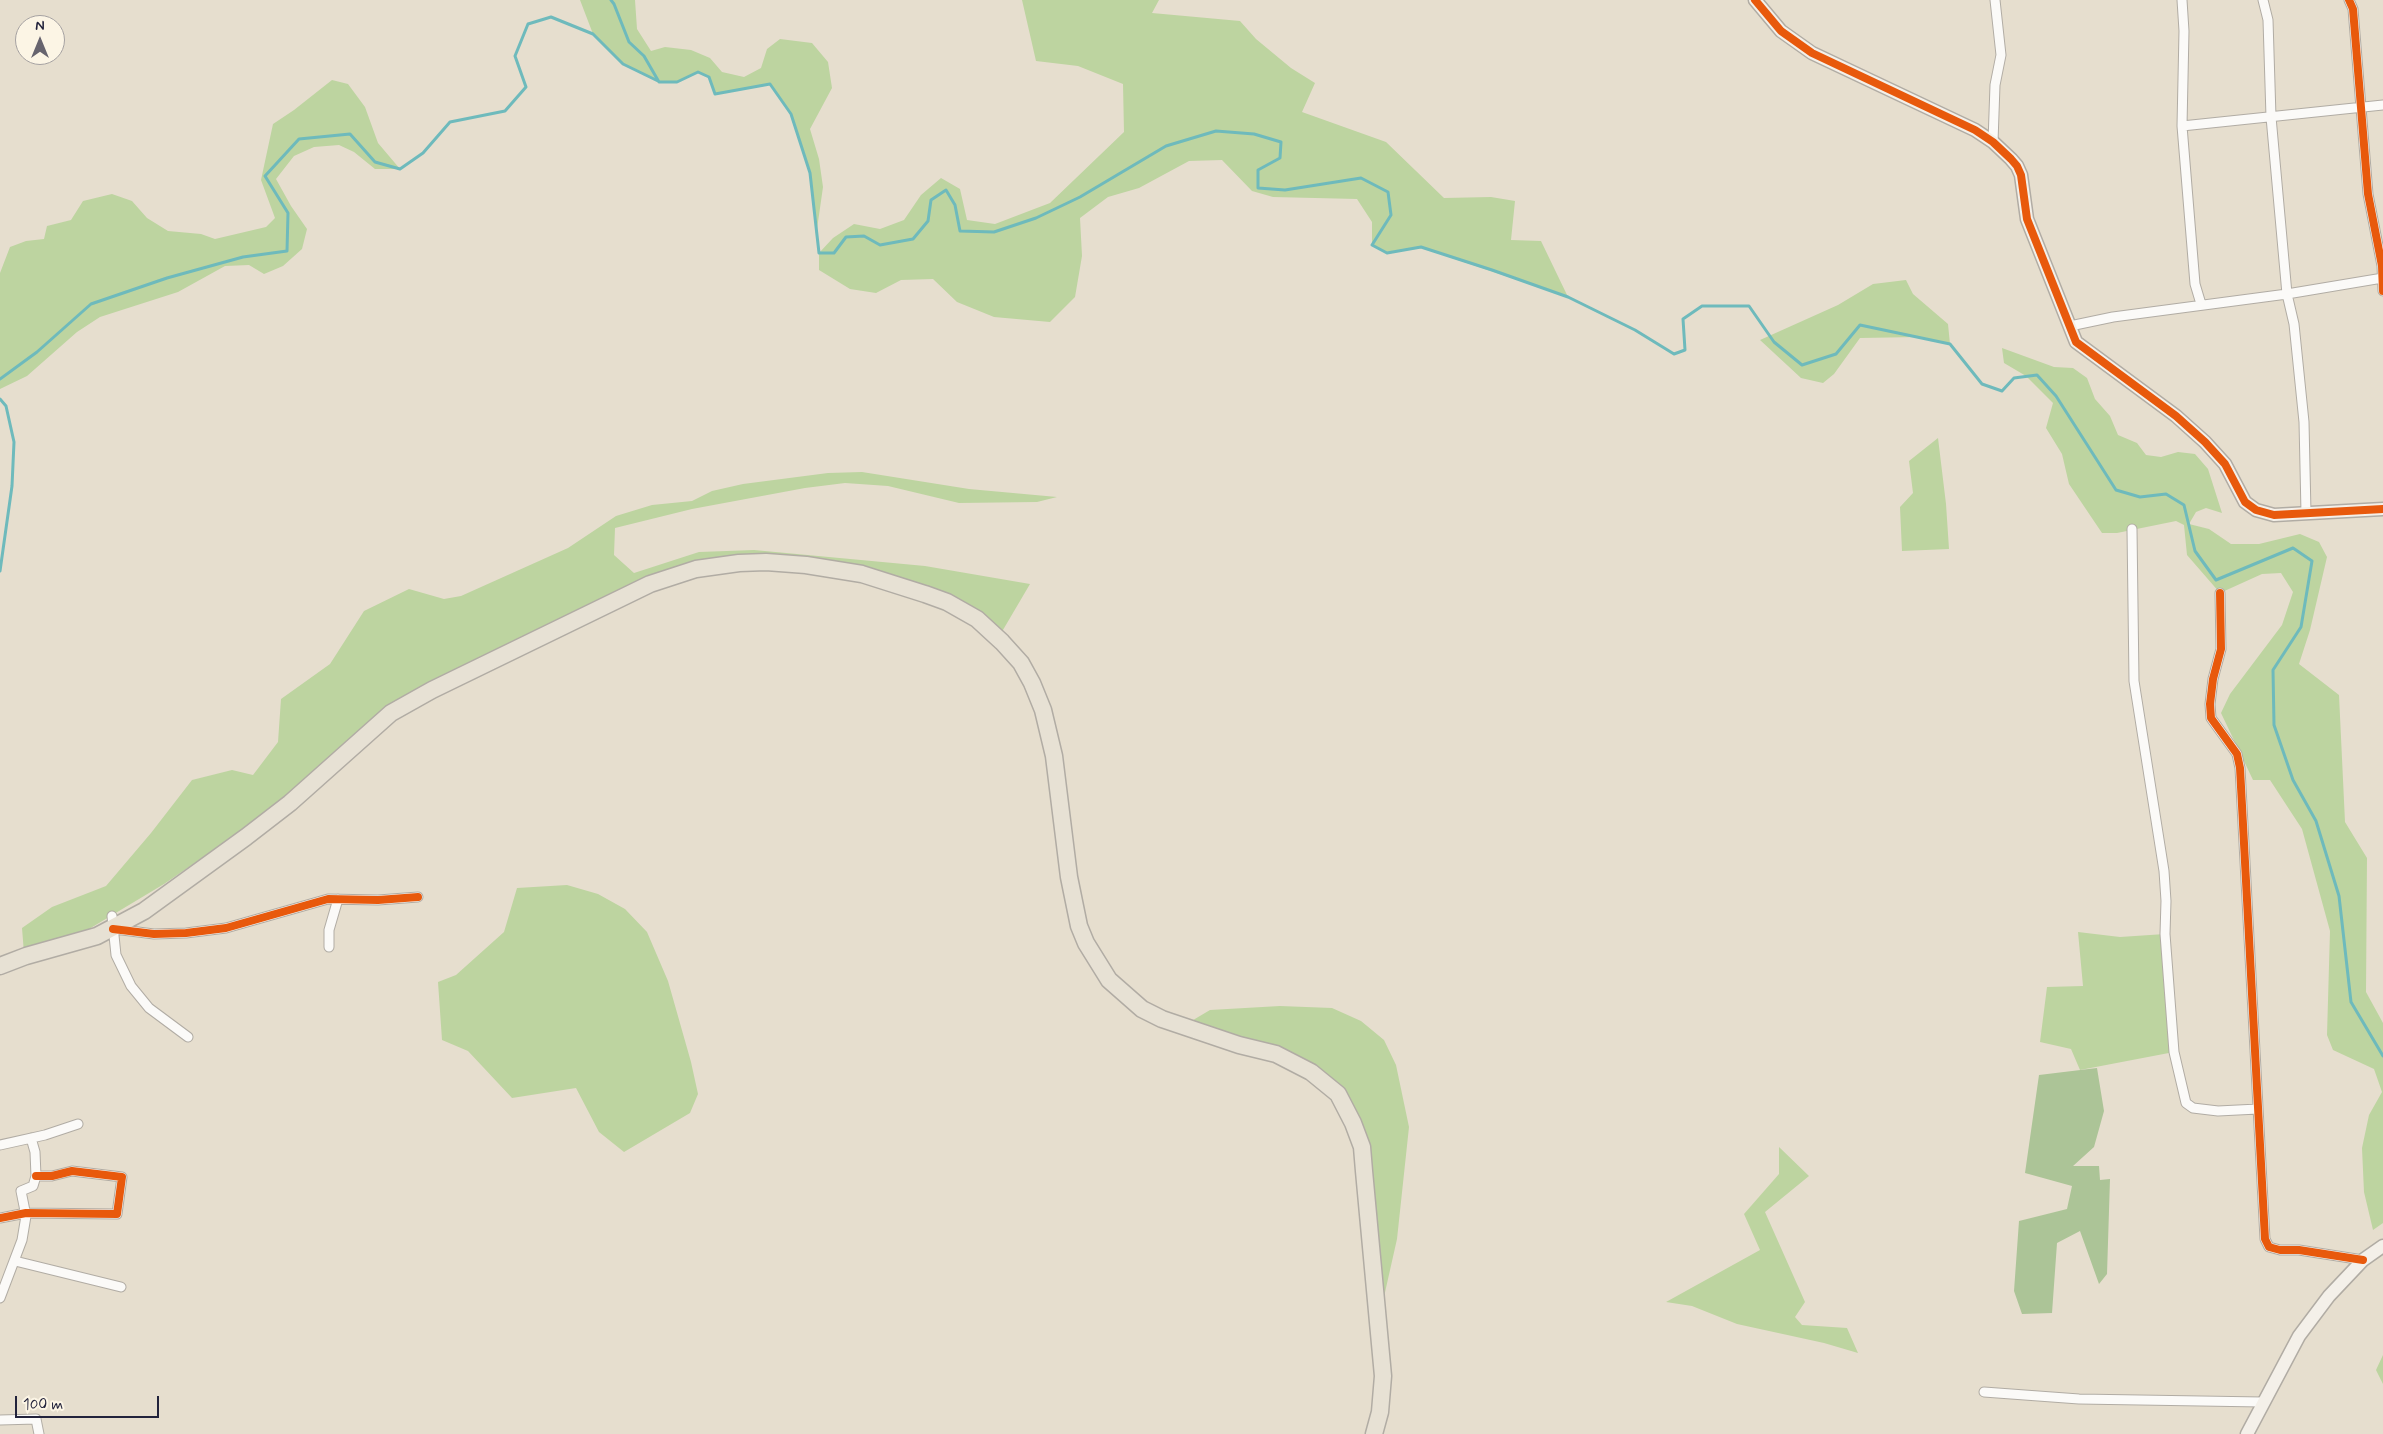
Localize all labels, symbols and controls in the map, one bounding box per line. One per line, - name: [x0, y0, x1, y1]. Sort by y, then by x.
- north arrow: [15, 15, 65, 65]
- text: N: [35, 17, 45, 35]
- scale bar: [18, 1386, 161, 1418]
- text: 100 m: [23, 1395, 63, 1415]

